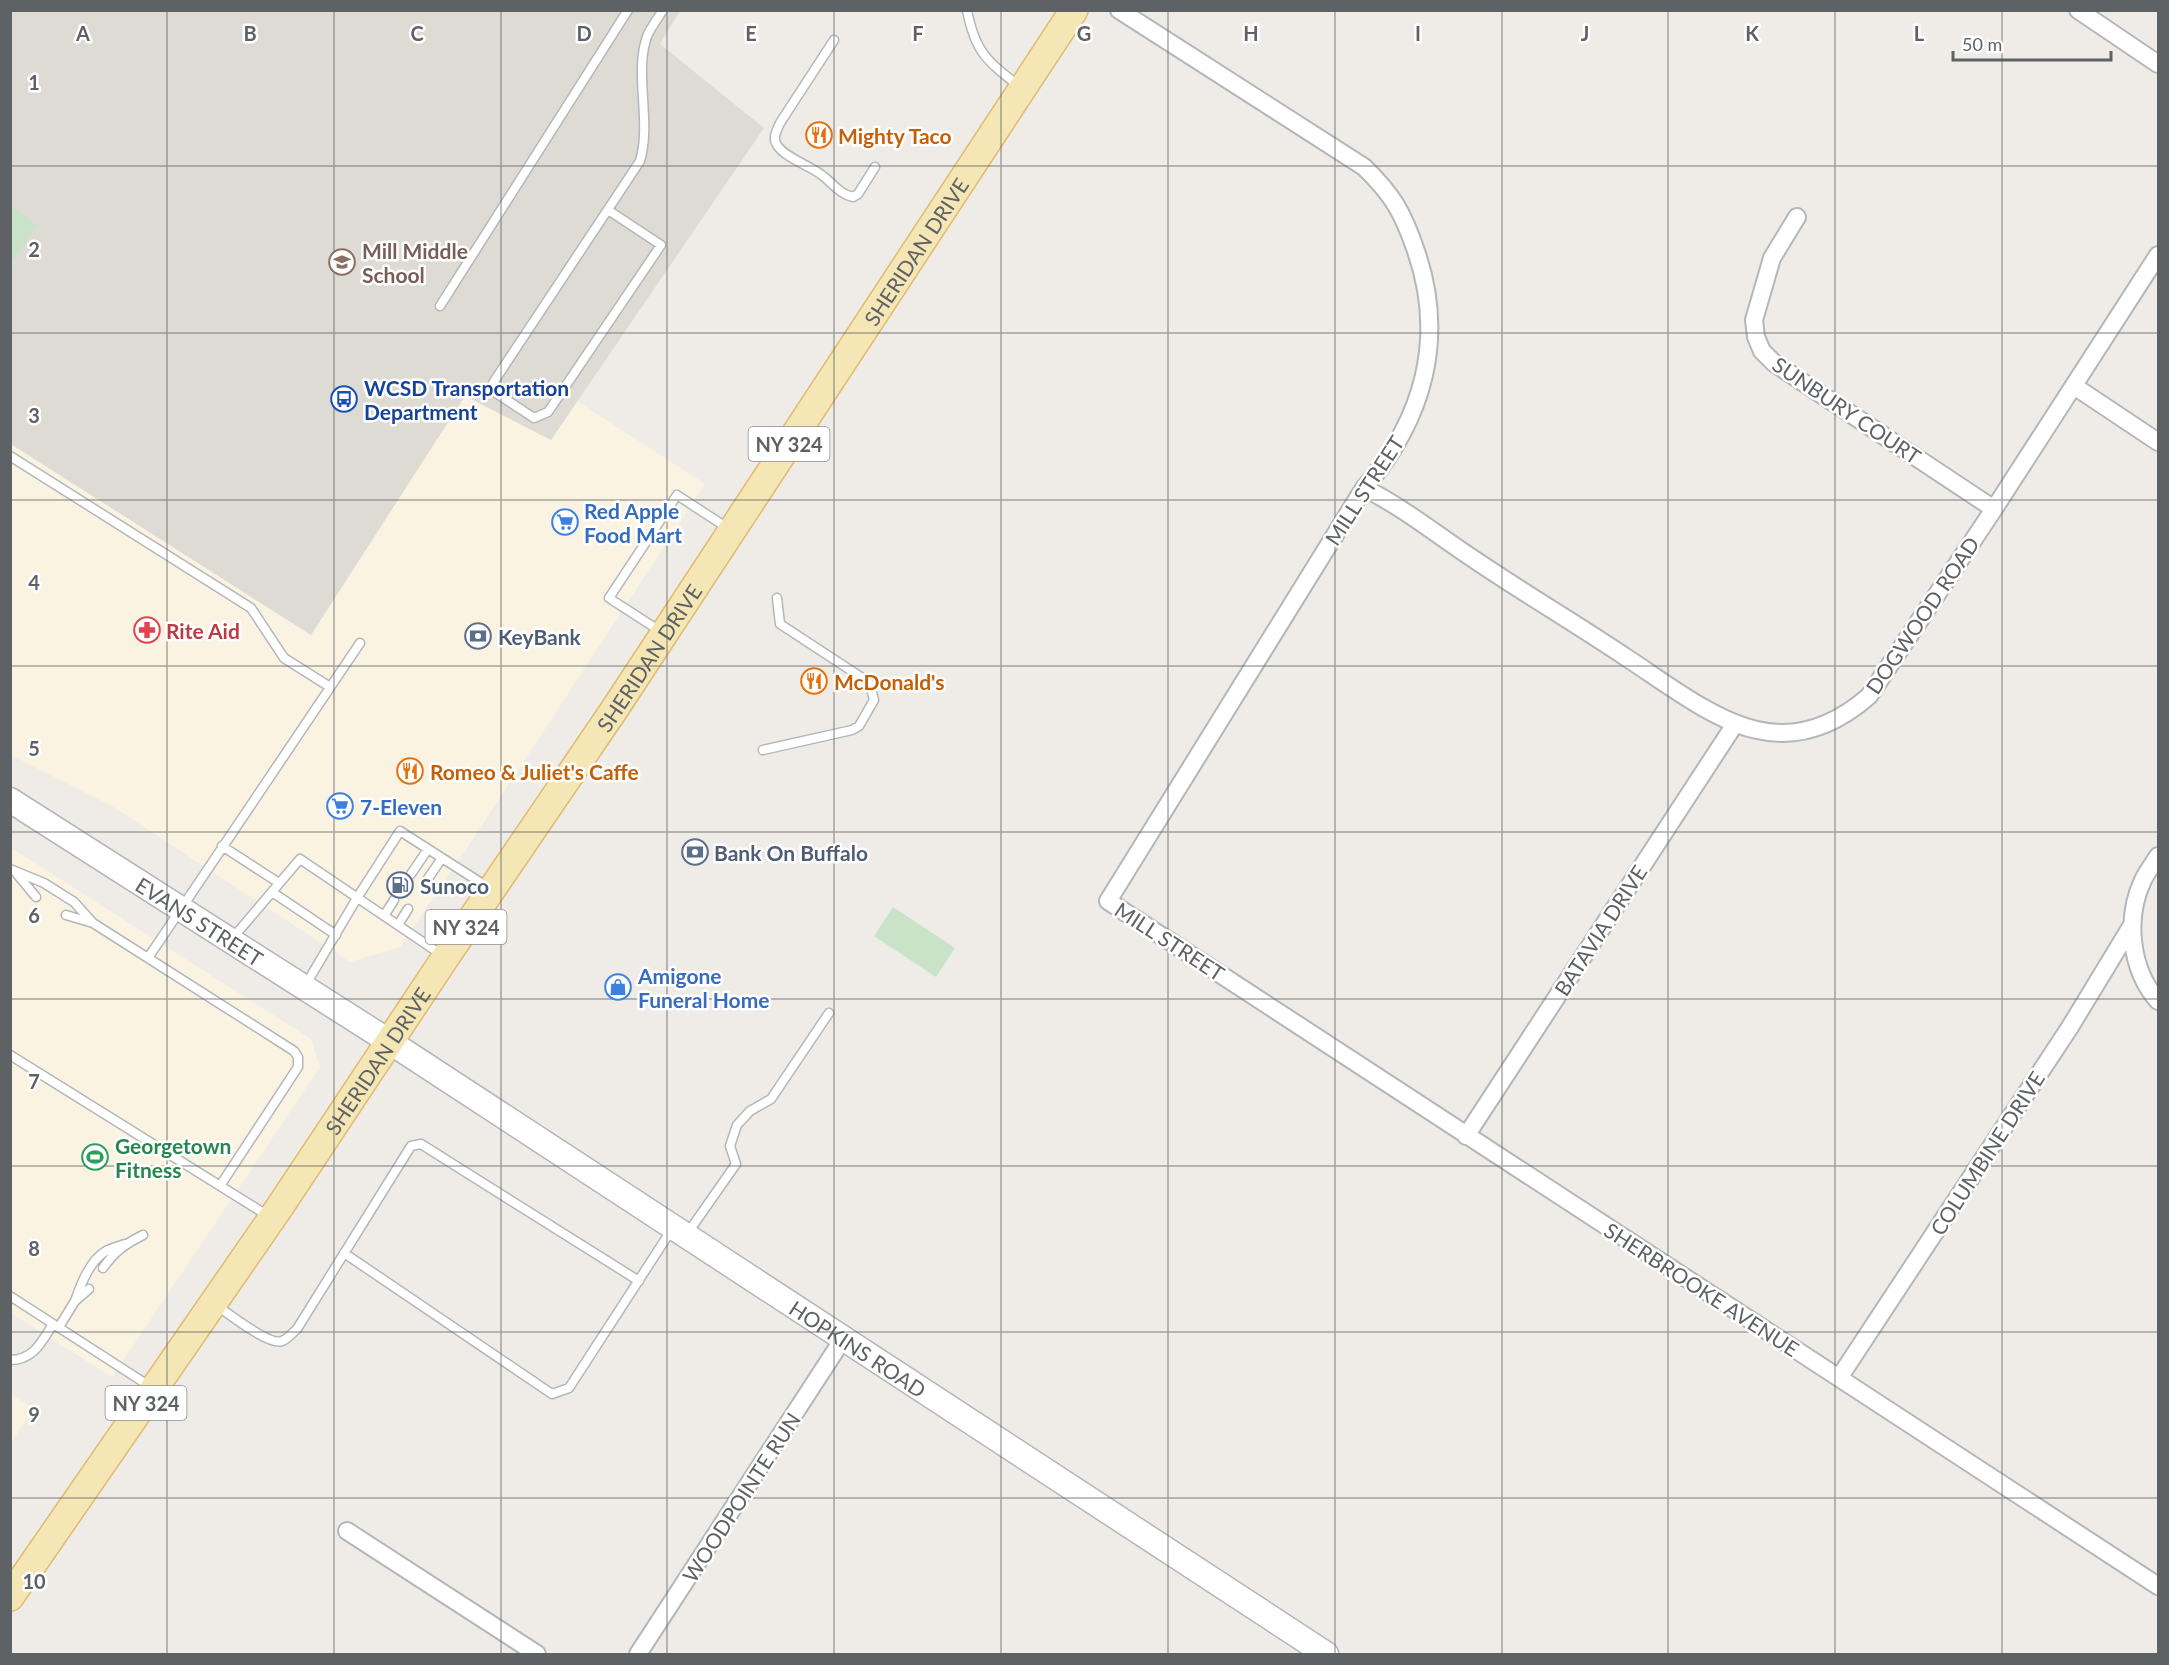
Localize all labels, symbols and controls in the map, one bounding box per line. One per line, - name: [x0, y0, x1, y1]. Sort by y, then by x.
- text: A: [75, 21, 90, 45]
- text: B: [243, 21, 257, 45]
- text: C: [410, 21, 424, 45]
- text: D: [576, 21, 592, 45]
- text: E: [745, 21, 757, 45]
- text: F: [912, 21, 924, 45]
- text: G: [1077, 21, 1091, 45]
- text: H: [1243, 21, 1259, 45]
- text: I: [1415, 21, 1421, 45]
- text: J: [1581, 21, 1589, 45]
- text: K: [1745, 21, 1759, 45]
- text: L: [1914, 21, 1925, 45]
- scale bar: [1953, 24, 2110, 62]
- text: 50 m: [1962, 33, 2002, 55]
- text: 1: [28, 70, 40, 94]
- restaurant icon: Mighty Taco: [804, 120, 834, 150]
- place label: Mighty Taco: [838, 123, 952, 148]
- street label: SHERIDAN DRIVE: [858, 173, 973, 330]
- text: 2: [28, 237, 40, 261]
- place label: Mill Middle School: [362, 238, 468, 287]
- school or university icon: Mill Middle School: [327, 247, 357, 277]
- street label: SUNBURY COURT: [1768, 351, 1926, 469]
- place label: WCSD Transportation Department: [364, 375, 569, 424]
- bus stop icon: WCSD Transportation Department: [329, 384, 359, 414]
- text: 3: [28, 403, 40, 427]
- road number: NY 324: [748, 427, 830, 461]
- street label: MILL STREET: [1319, 430, 1409, 549]
- place label: Red Apple Food Mart: [584, 498, 682, 547]
- supermarket icon: Red Apple Food Mart: [550, 507, 580, 537]
- street label: DOGWOOD ROAD: [1860, 532, 1984, 698]
- text: 4: [28, 570, 40, 594]
- street label: SHERIDAN DRIVE: [591, 579, 706, 736]
- pharmacy icon: Rite Aid: [132, 615, 162, 645]
- place label: Rite Aid: [166, 618, 240, 643]
- bank icon: KeyBank: [463, 621, 493, 651]
- place label: KeyBank: [498, 624, 582, 649]
- restaurant icon: McDonald's: [799, 666, 829, 696]
- place label: McDonald's: [834, 669, 945, 694]
- text: 5: [28, 736, 40, 760]
- restaurant icon: Romeo & Juliet's Caffe: [395, 756, 425, 786]
- place label: Romeo & Juliet's Caffe: [430, 759, 639, 784]
- supermarket icon: 7-Eleven: [325, 791, 355, 821]
- place label: 7-Eleven: [360, 794, 442, 819]
- bank icon: Bank On Buffalo: [680, 837, 710, 867]
- place label: Bank On Buffalo: [714, 840, 868, 865]
- street label: BATAVIA DRIVE: [1549, 860, 1651, 1000]
- fuel station icon: Sunoco: [385, 870, 415, 900]
- street label: EVANS STREET: [132, 871, 269, 971]
- place label: Sunoco: [420, 873, 489, 898]
- street label: MILL STREET: [1111, 896, 1230, 986]
- text: 6: [28, 903, 40, 927]
- road number: NY 324: [426, 910, 506, 944]
- place label: Amigone Funeral Home: [637, 963, 769, 1012]
- shop icon: Amigone Funeral Home: [603, 972, 633, 1002]
- street label: SHERIDAN DRIVE: [319, 982, 435, 1139]
- street label: COLUMBINE DRIVE: [1925, 1066, 2049, 1240]
- text: 7: [28, 1069, 40, 1093]
- place label: Georgetown Fitness: [115, 1133, 231, 1182]
- sports icon: Georgetown Fitness: [80, 1142, 110, 1172]
- street label: SHERBROOKE AVENUE: [1600, 1217, 1804, 1361]
- text: 8: [28, 1236, 40, 1260]
- street label: HOPKINS ROAD: [785, 1295, 931, 1402]
- road number: NY 324: [106, 1386, 186, 1420]
- text: 9: [28, 1402, 40, 1426]
- street label: WOODPOINTE RUN: [677, 1408, 805, 1586]
- text: 10: [22, 1569, 46, 1593]

